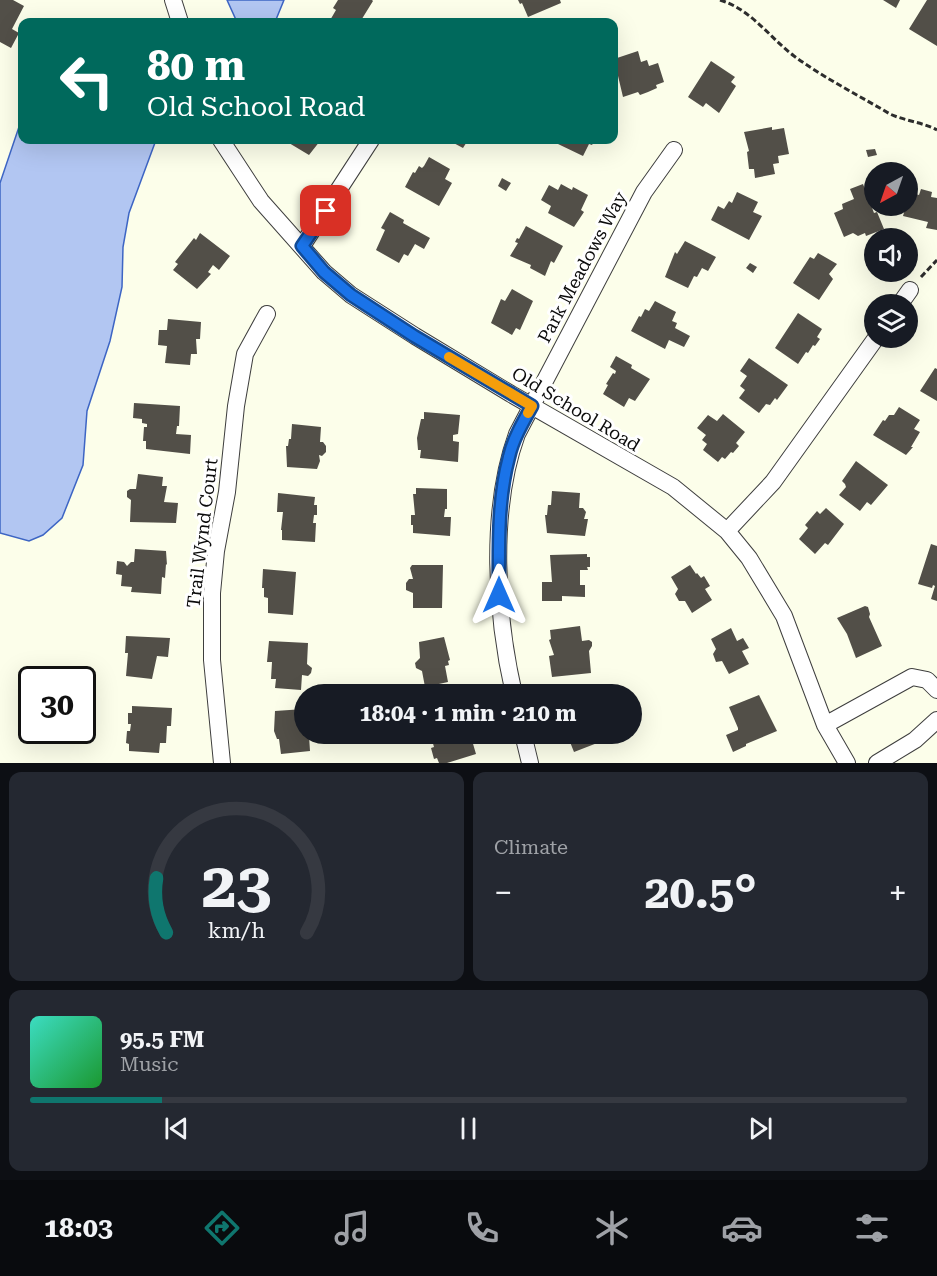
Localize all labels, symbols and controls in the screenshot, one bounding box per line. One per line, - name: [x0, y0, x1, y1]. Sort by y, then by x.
- text: 80 m: [147, 41, 245, 90]
- icon: left: [48, 42, 126, 120]
- text: Old School Road: [147, 91, 365, 123]
- north arrow: [864, 162, 918, 216]
- map controls: [864, 162, 918, 348]
- pin: [300, 185, 351, 236]
- street label: Park Meadows Way: [533, 188, 631, 346]
- icon: arrive: [309, 194, 342, 227]
- button: sound: [864, 228, 918, 282]
- button: layers: [864, 294, 918, 348]
- street label: Old School Road: [508, 363, 644, 456]
- street label: Trail Wynd Court: [182, 457, 222, 609]
- position arrow: [467, 563, 531, 627]
- speed limit sign: 30: [18, 666, 96, 744]
- text: 18:04 · 1 min · 210 m: [359, 701, 577, 726]
- text: Climate: [494, 835, 568, 859]
- text: 23: [202, 849, 271, 922]
- text: 20.5°: [644, 866, 757, 919]
- text: −: [494, 873, 512, 912]
- text: +: [889, 873, 907, 912]
- text: km/h: [208, 919, 265, 944]
- text: 95.5 FM: [120, 1027, 204, 1052]
- text: Music: [120, 1052, 179, 1076]
- icon: previous: [160, 1112, 193, 1145]
- icon: pause: [452, 1112, 485, 1145]
- icon: next: [744, 1112, 777, 1145]
- icon: directions: [201, 1207, 243, 1249]
- icon: music: [331, 1207, 373, 1249]
- icon: phone: [461, 1207, 503, 1249]
- icon: climate: [591, 1207, 633, 1249]
- icon: car: [721, 1207, 763, 1249]
- icon: filters: [851, 1207, 893, 1249]
- text: 18:03: [44, 1212, 113, 1244]

